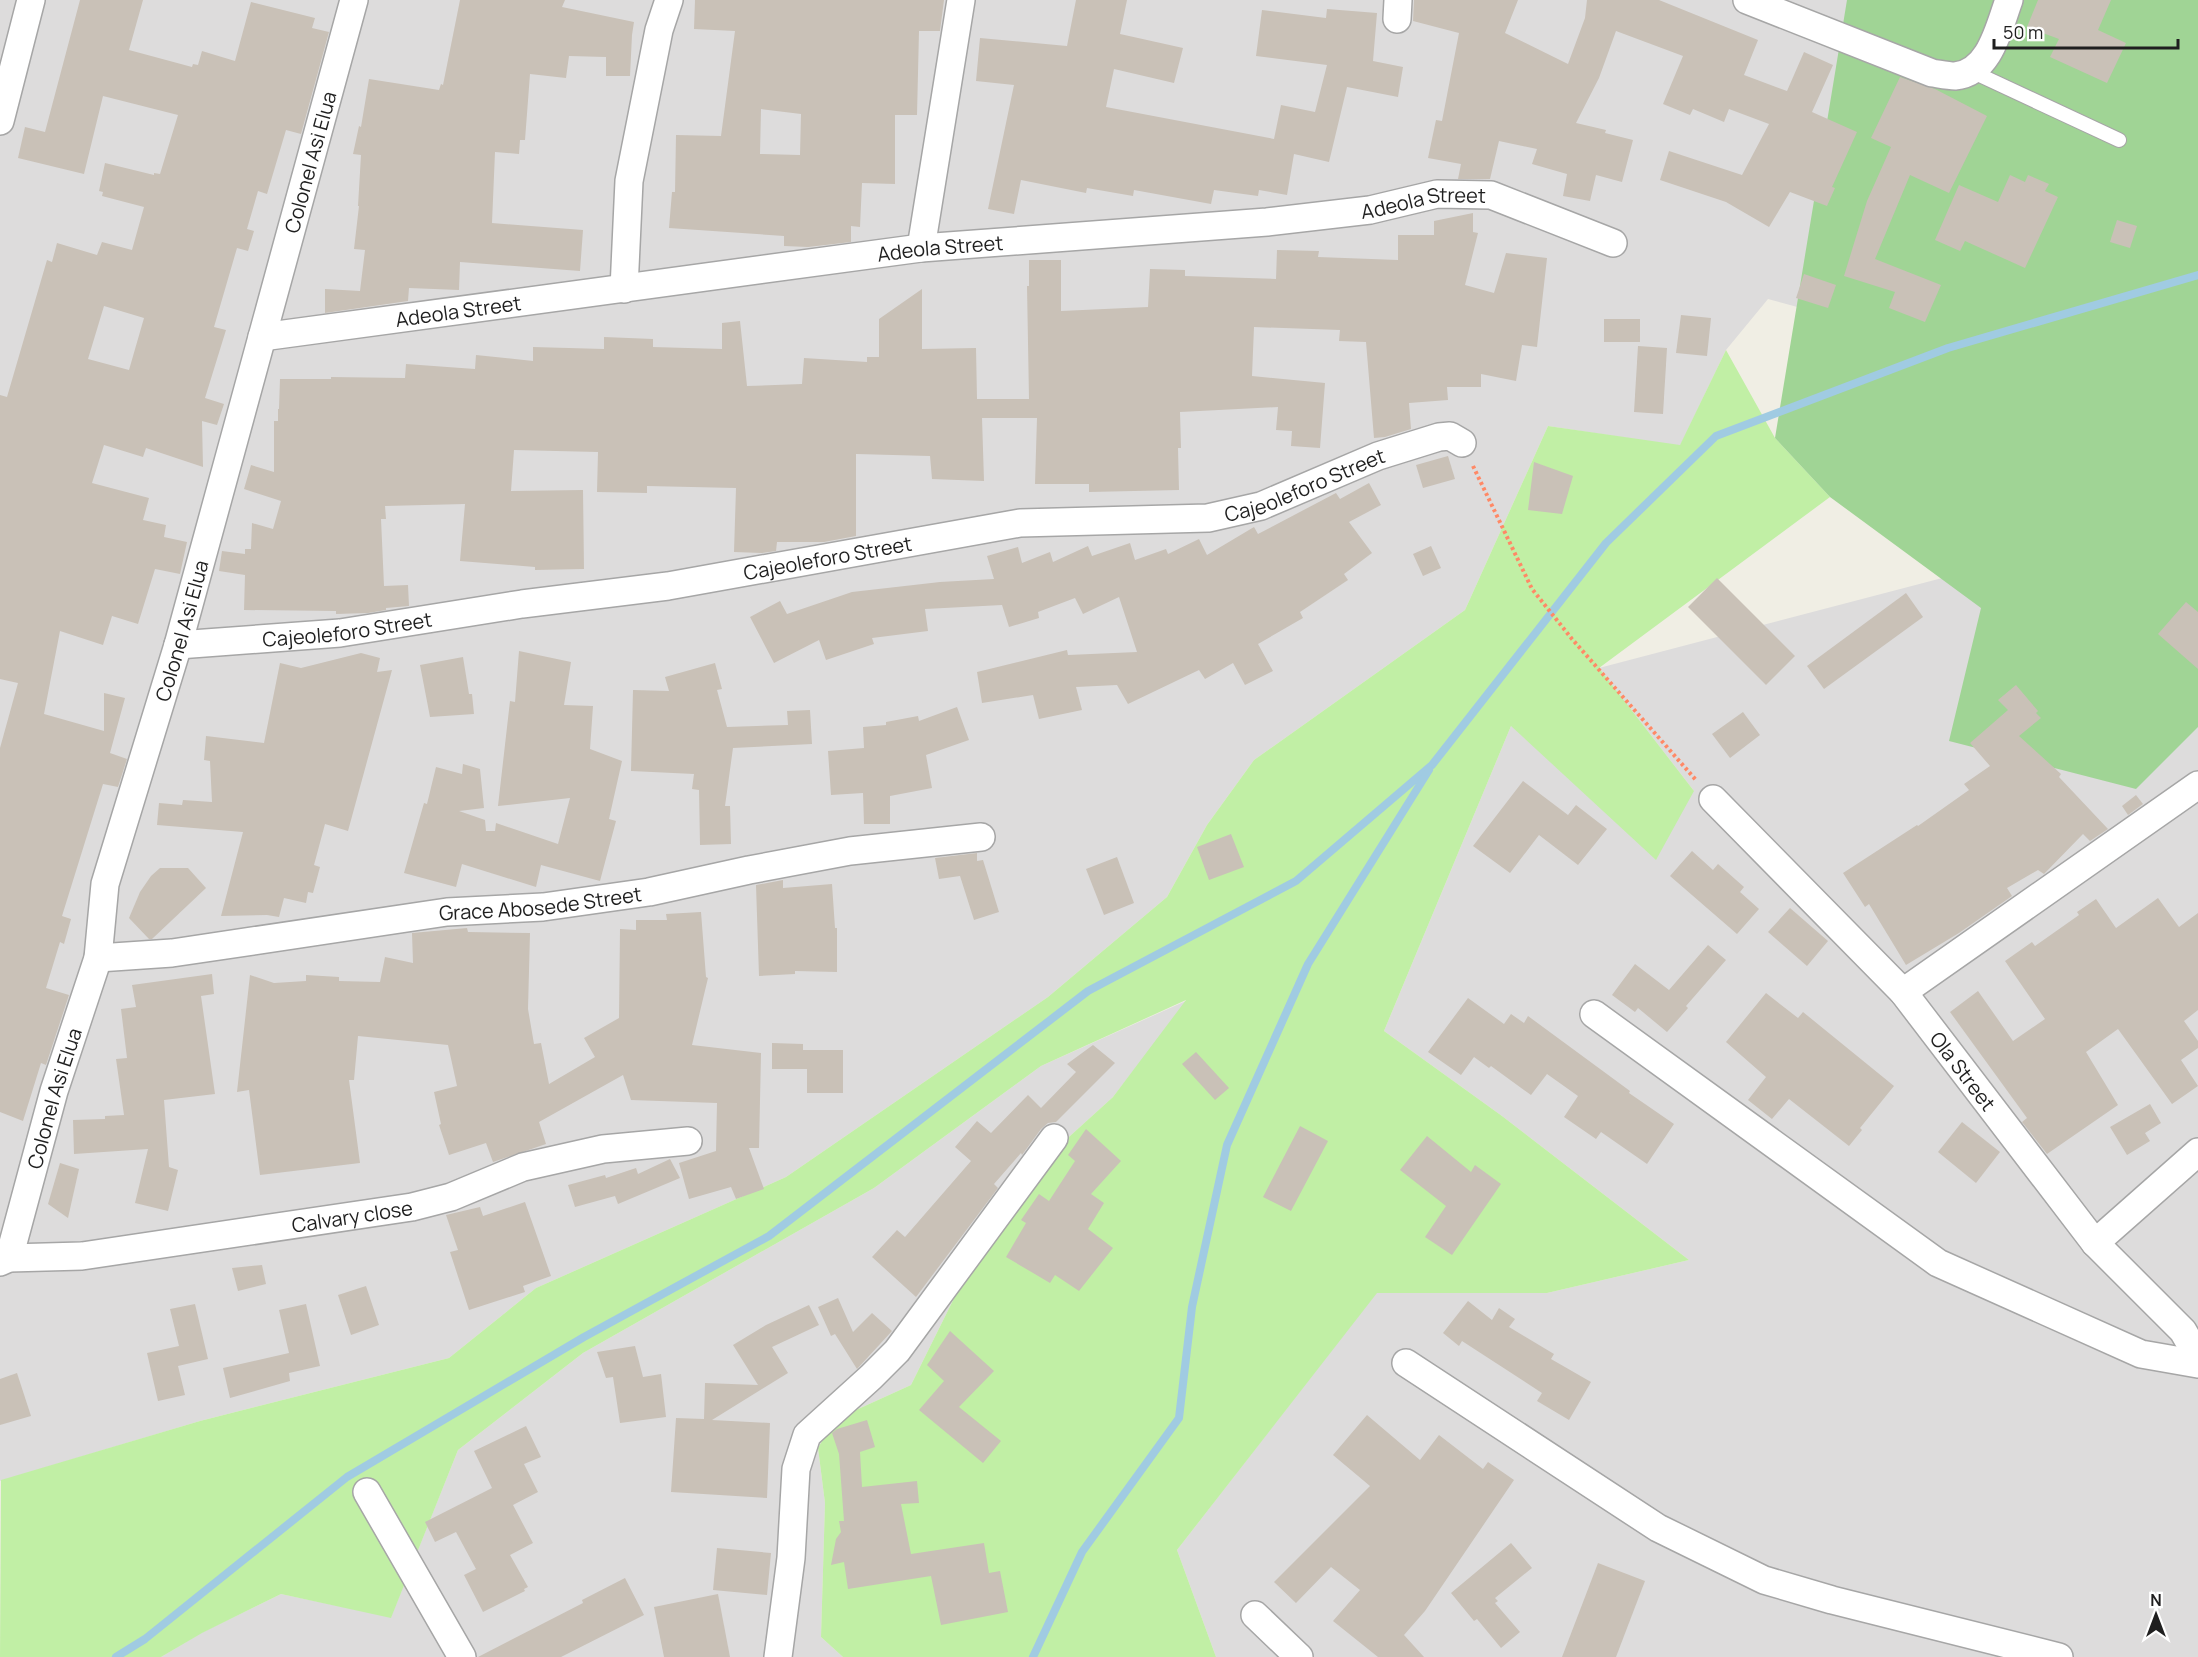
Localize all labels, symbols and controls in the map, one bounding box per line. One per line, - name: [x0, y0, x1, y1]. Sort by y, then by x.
- scale bar: [1994, 12, 2178, 50]
- text: 50 m: [2003, 20, 2043, 44]
- street label: Colonel Asi Elua: [278, 88, 342, 236]
- street label: Adeola Street: [1360, 180, 1486, 224]
- street label: Adeola Street: [875, 228, 1004, 267]
- street label: Adeola Street: [394, 289, 523, 332]
- street label: Cajeoleforo Street: [1222, 441, 1388, 527]
- street label: Cajeoleforo Street: [741, 529, 914, 586]
- street label: Colonel Asi Elua: [148, 557, 214, 705]
- street label: Cajeoleforo Street: [261, 605, 434, 652]
- street label: Grace Abosede Street: [437, 880, 643, 927]
- street label: Colonel Asi Elua: [20, 1024, 88, 1172]
- street label: Ola Street: [1924, 1026, 2002, 1116]
- street label: Calvary close: [290, 1194, 414, 1238]
- north arrow: [2126, 1585, 2186, 1645]
- text: N: [2150, 1589, 2162, 1611]

